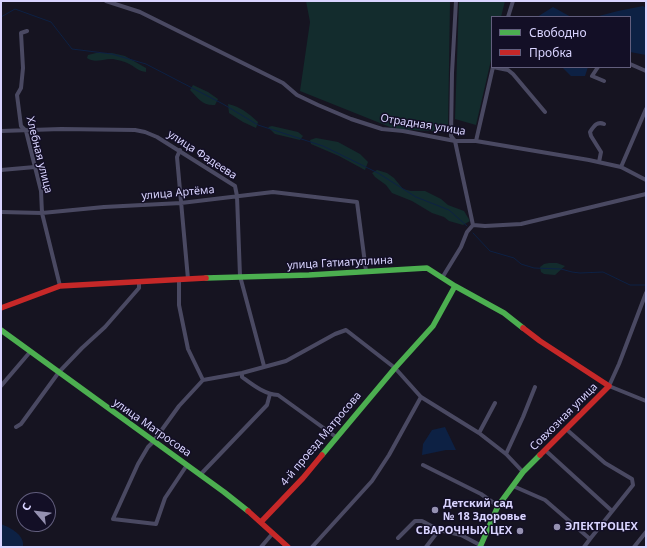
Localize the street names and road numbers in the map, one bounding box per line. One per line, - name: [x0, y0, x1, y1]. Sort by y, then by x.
- street label: Отрадная улица: [379, 112, 467, 138]
- street label: Хлебная улица: [23, 115, 55, 195]
- street label: улица Фадеева: [165, 128, 239, 182]
- street label: улица Артёма: [141, 183, 215, 203]
- street label: улица Гатиатуллина: [287, 254, 393, 272]
- street label: Совхозная улица: [527, 380, 601, 454]
- street label: 4-й проезд Матросова: [278, 389, 364, 489]
- street label: улица Матросова: [110, 396, 194, 460]

